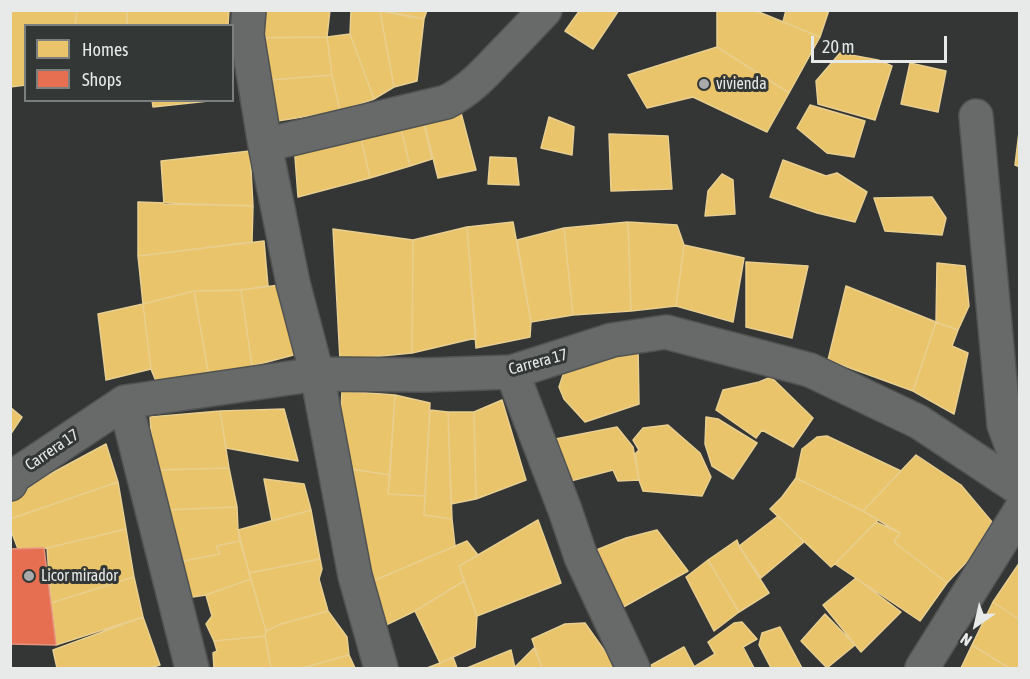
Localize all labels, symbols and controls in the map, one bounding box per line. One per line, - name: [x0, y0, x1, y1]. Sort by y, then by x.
- legend: [24, 24, 234, 102]
- scale bar: [814, 24, 950, 62]
- text: 20 m: [822, 36, 854, 57]
- text: Homes: [82, 39, 128, 60]
- text: Shops: [82, 69, 122, 90]
- place label: vivienda: [716, 74, 767, 94]
- marker: vivienda: [697, 77, 711, 91]
- street label: Carrera 17: [506, 345, 570, 379]
- street label: Carrera 17: [22, 425, 82, 475]
- place label: Licor mirador: [41, 566, 118, 586]
- marker: Licor mirador: [22, 569, 36, 583]
- north arrow: [946, 595, 1006, 655]
- text: N: [957, 630, 975, 650]

